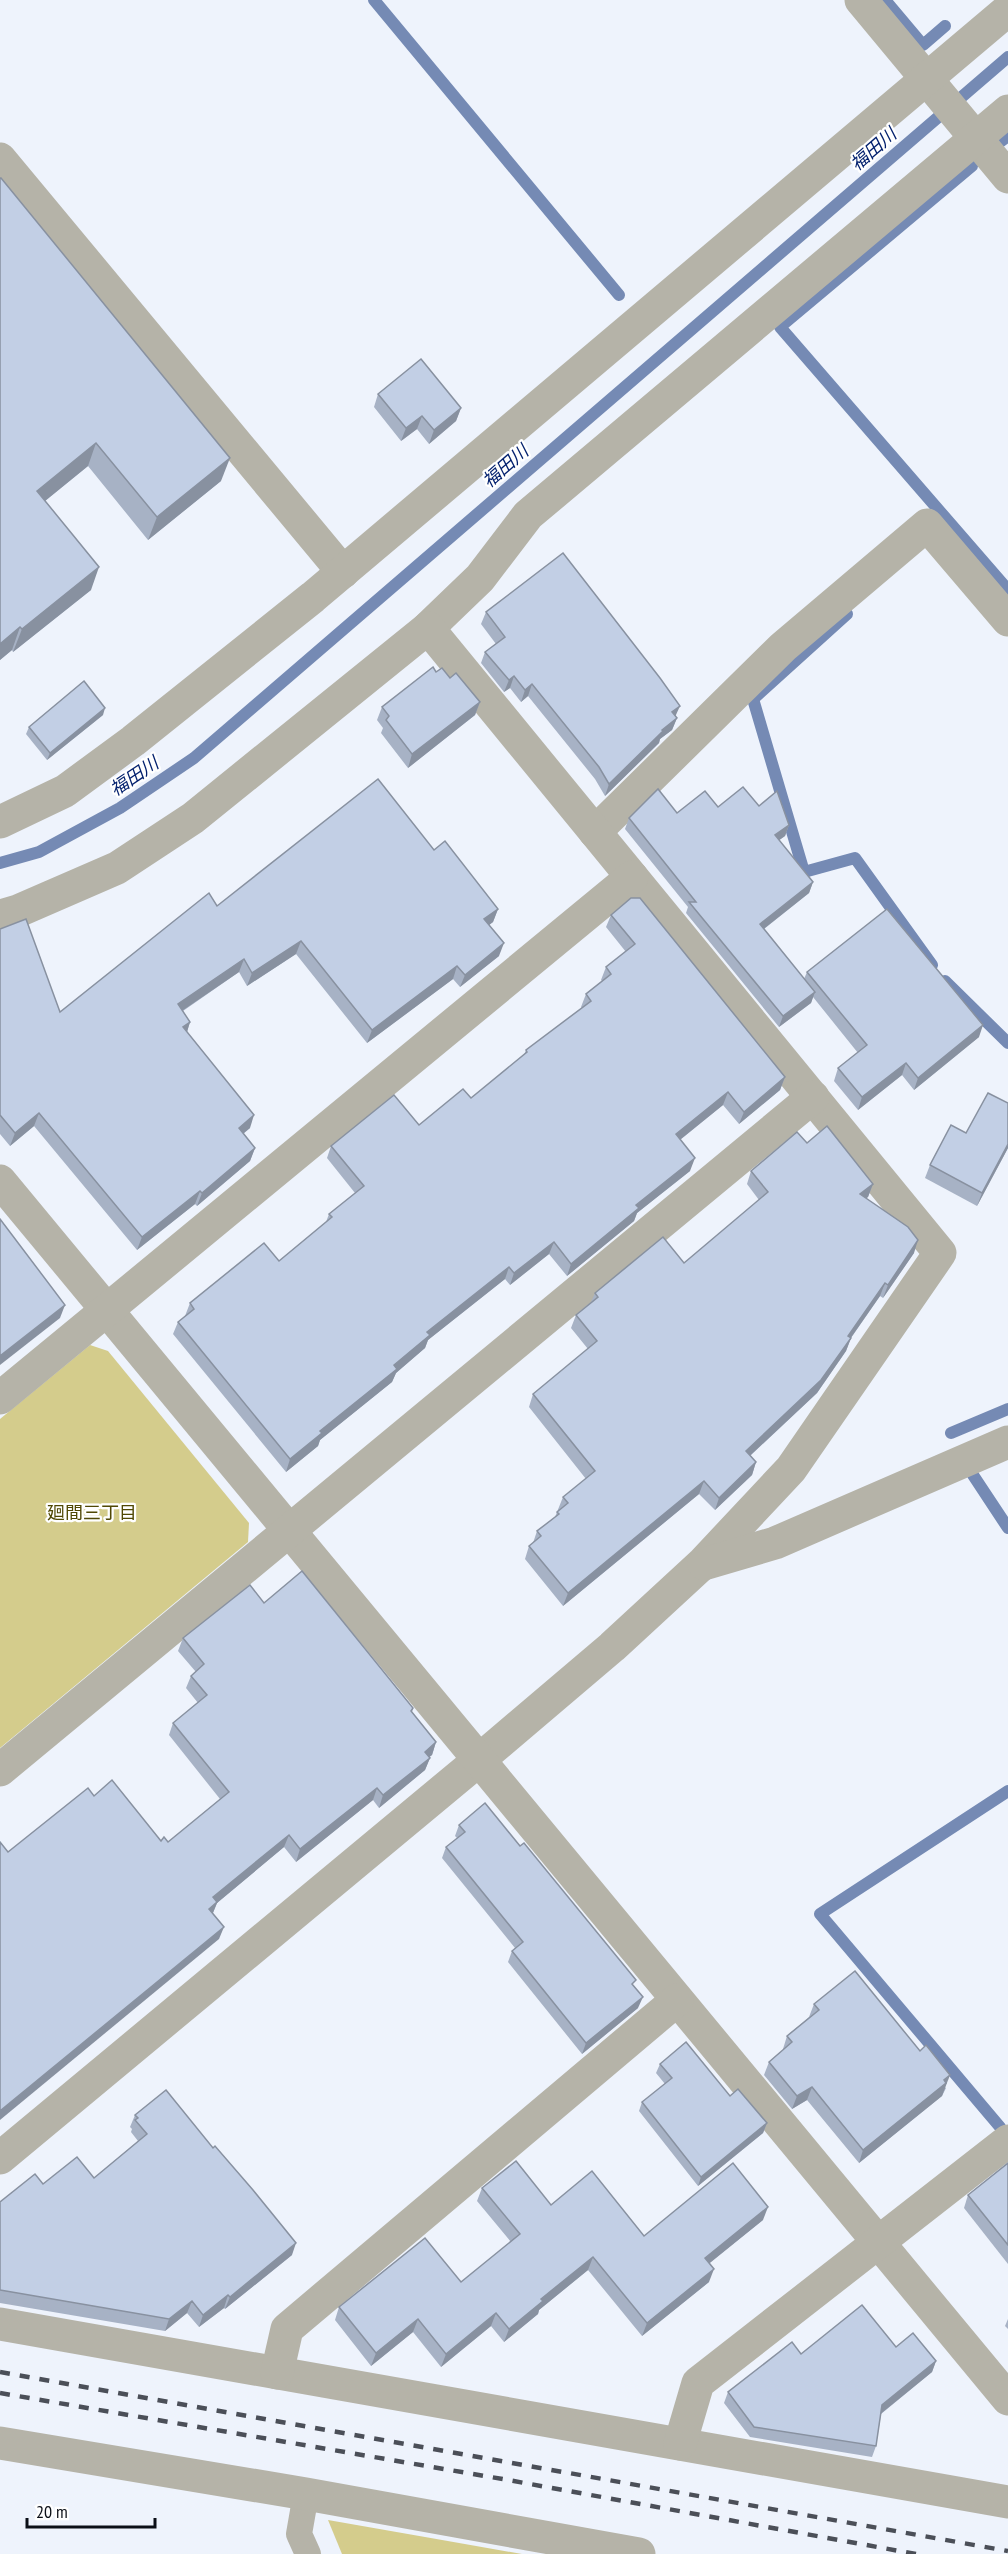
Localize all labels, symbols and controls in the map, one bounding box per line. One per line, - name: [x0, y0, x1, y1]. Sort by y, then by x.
- water label: 福田川: [845, 121, 902, 175]
- water label: 福田川: [477, 438, 534, 492]
- water label: 福田川: [105, 750, 164, 801]
- district label: 廻間三丁目: [47, 1501, 137, 1524]
- scale bar: [27, 2491, 154, 2529]
- text: 20 m: [36, 2500, 68, 2523]

